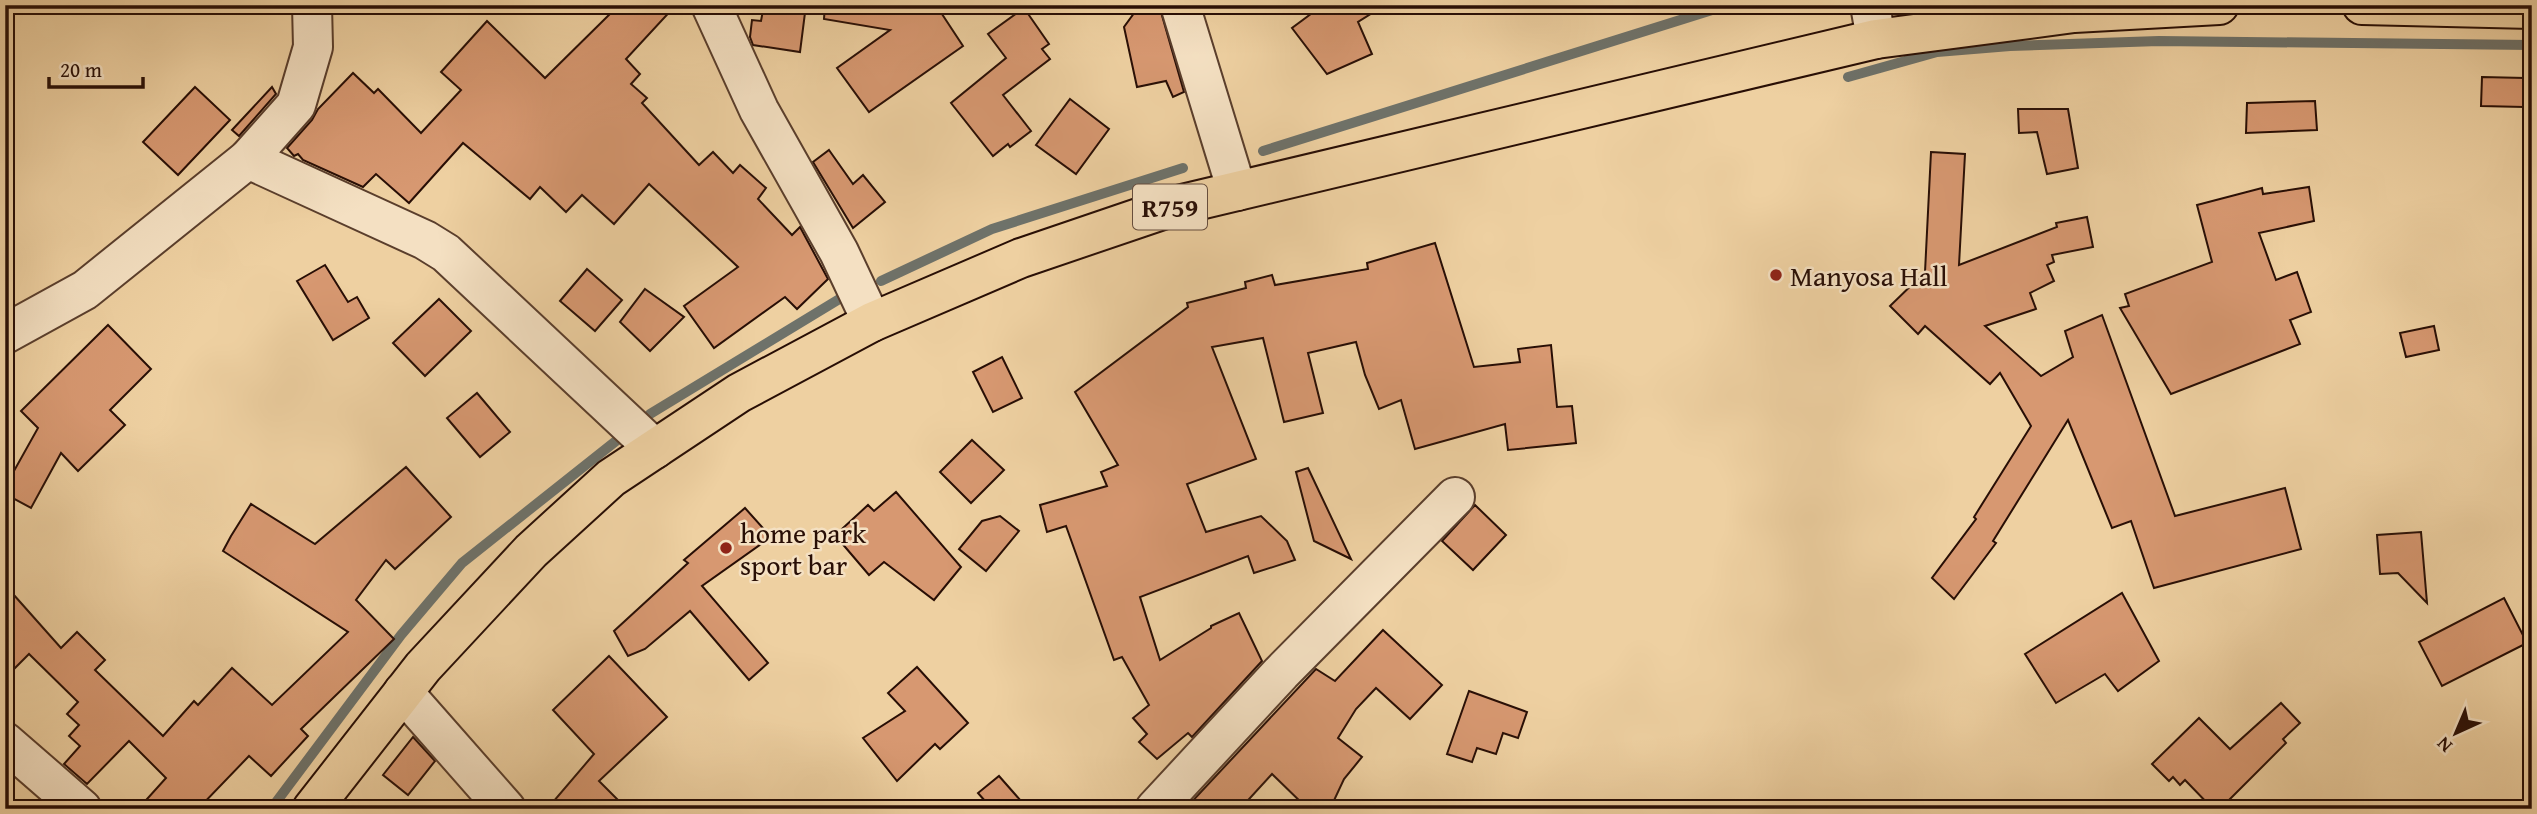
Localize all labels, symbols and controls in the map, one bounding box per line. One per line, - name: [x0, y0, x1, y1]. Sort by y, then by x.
- scale bar: [49, 46, 144, 90]
- text: 20 m: [60, 54, 102, 85]
- road number: R759: [1133, 184, 1207, 230]
- place label: Manyosa Hall: [1790, 255, 1948, 296]
- marker: Manyosa Hall: [1768, 267, 1784, 283]
- place label: home park sport bar: [740, 512, 867, 585]
- marker: home park sport bar: [718, 540, 734, 556]
- north arrow: [2422, 698, 2492, 768]
- text: N: [2430, 731, 2458, 760]

